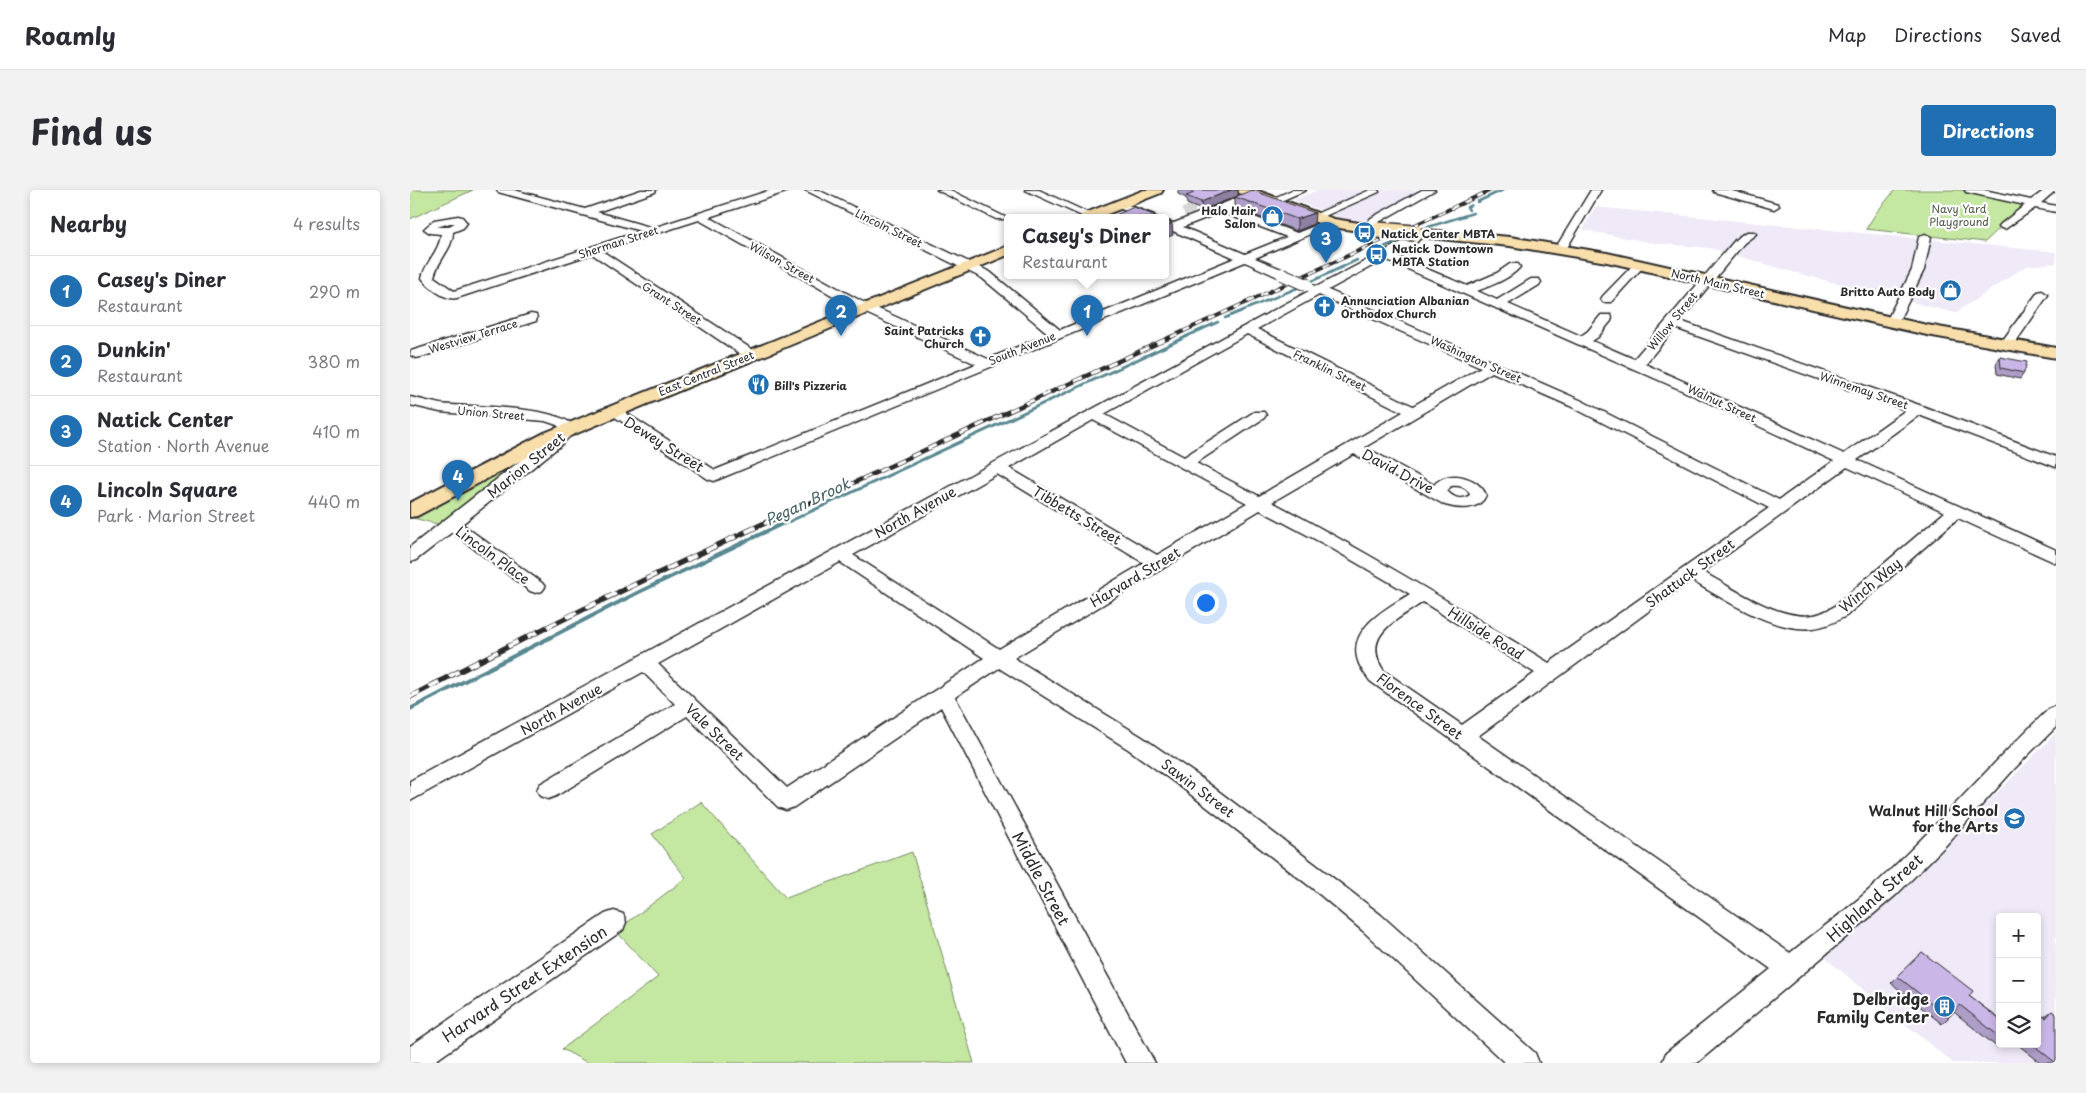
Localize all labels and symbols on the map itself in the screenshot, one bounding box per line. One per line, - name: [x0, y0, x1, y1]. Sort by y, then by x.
- park label: Navy Yard Playground: [1929, 200, 1989, 230]
- place label: Halo Hair Salon: [1201, 202, 1256, 232]
- street label: Lincoln Street: [852, 204, 926, 252]
- shop icon: Halo Hair Salon: [1260, 204, 1284, 228]
- street label: Sherman Street: [576, 221, 660, 263]
- bus stop icon: Natick Center MBTA: [1353, 221, 1377, 245]
- pin: 3: [1310, 222, 1342, 263]
- place label: Natick Center MBTA: [1381, 225, 1496, 242]
- street label: Wilson Street: [746, 237, 818, 287]
- place label: Natick Downtown MBTA Station: [1392, 240, 1493, 270]
- bus stop icon: Natick Downtown MBTA Station: [1364, 242, 1388, 266]
- street label: North Main Street: [1670, 264, 1766, 302]
- street label: Grant Street: [639, 277, 706, 329]
- shop icon: Britto Auto Body: [1939, 279, 1963, 303]
- place label: Britto Auto Body: [1840, 283, 1935, 300]
- street label: Willow Street: [1643, 287, 1701, 354]
- place label: Annunciation Albanian Orthodox Church: [1341, 292, 1470, 322]
- church icon: Annunciation Albanian Orthodox Church: [1313, 294, 1337, 318]
- pin: 2: [825, 295, 857, 336]
- pin: 1: [1071, 295, 1103, 336]
- street label: Westview Terrace: [427, 314, 520, 358]
- place label: Saint Patricks Church: [884, 322, 965, 352]
- church icon: Saint Patricks Church: [968, 324, 992, 348]
- street label: South Avenue: [986, 327, 1058, 369]
- street label: Washington Street: [1428, 331, 1525, 387]
- street label: Franklin Street: [1291, 345, 1370, 395]
- street label: East Central Street: [656, 346, 757, 400]
- street label: Winnemay Street: [1817, 367, 1911, 413]
- restaurant icon: Bill's Pizzeria: [746, 373, 770, 397]
- place label: Bill's Pizzeria: [774, 377, 847, 394]
- street label: Walnut Street: [1685, 380, 1760, 427]
- street label: Union Street: [457, 402, 526, 424]
- street label: Dewey Street: [620, 411, 708, 477]
- street label: Marion Street: [483, 427, 570, 503]
- street label: David Drive: [1358, 443, 1438, 499]
- pin: 4: [442, 460, 474, 501]
- water label: Pegan Brook: [761, 471, 855, 531]
- street label: Tibbetts Street: [1029, 480, 1126, 550]
- street label: North Avenue: [870, 481, 960, 543]
- street label: Lincoln Place: [452, 521, 534, 589]
- street label: Shattuck Street: [1641, 533, 1739, 612]
- street label: Harvard Street: [1086, 542, 1184, 612]
- street label: Winch Way: [1834, 553, 1906, 617]
- your location: [1193, 590, 1219, 616]
- street label: Hillside Road: [1444, 601, 1528, 665]
- street label: Florence Street: [1373, 668, 1468, 745]
- street label: North Avenue: [516, 678, 606, 740]
- street label: Vale Street: [681, 699, 749, 766]
- street label: Sawin Street: [1157, 754, 1239, 823]
- place label: Walnut Hill School for the Arts: [1868, 800, 1998, 837]
- school or university icon: Walnut Hill School for the Arts: [2002, 806, 2026, 830]
- street label: Middle Street: [1007, 827, 1077, 930]
- street label: Highland Street: [1821, 847, 1928, 947]
- street label: Harvard Street Extension: [437, 919, 611, 1047]
- place label: Delbridge Family Center: [1816, 986, 1930, 1028]
- building icon: Delbridge Family Center: [1933, 995, 1957, 1019]

